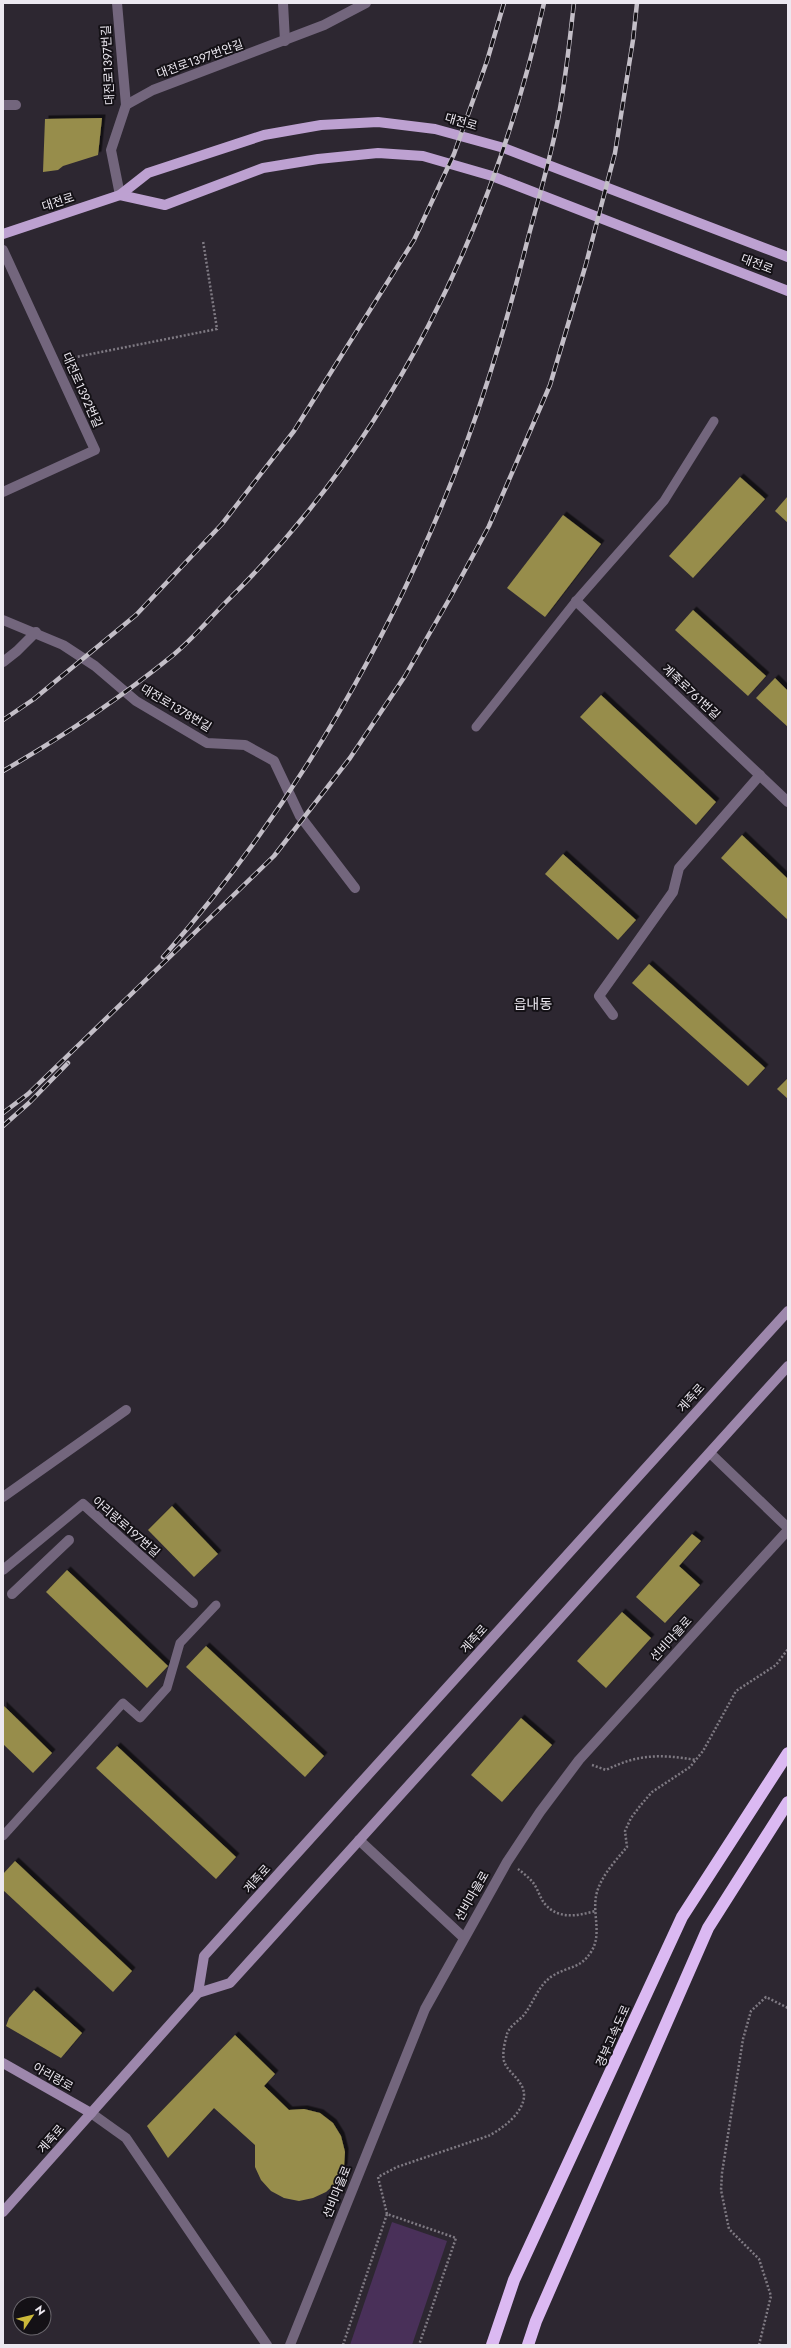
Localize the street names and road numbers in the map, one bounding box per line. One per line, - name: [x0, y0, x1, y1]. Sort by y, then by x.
- street label: 대전로1397번길: [97, 25, 119, 105]
- street label: 대전로1397번안길: [154, 35, 246, 83]
- street label: 대전로: [443, 109, 479, 135]
- street label: 대전로: [39, 188, 77, 216]
- street label: 대전로: [738, 250, 776, 278]
- street label: 대전로1392번길: [57, 349, 107, 431]
- street label: 계족로761번길: [658, 660, 724, 724]
- street label: 대전로1378번길: [137, 680, 215, 736]
- street label: 계족로: [673, 1380, 709, 1416]
- street label: 아리랑로197번길: [88, 1492, 164, 1562]
- street label: 선비마을로: [646, 1612, 696, 1666]
- street label: 계족로: [456, 1621, 492, 1657]
- street label: 계족로: [239, 1861, 275, 1897]
- street label: 선비마을로: [450, 1868, 494, 1924]
- street label: 경부고속도로: [591, 2002, 635, 2070]
- street label: 아리랑로: [29, 2058, 77, 2096]
- street label: 계족로: [33, 2121, 69, 2157]
- street label: 선비마을로: [318, 2163, 356, 2221]

